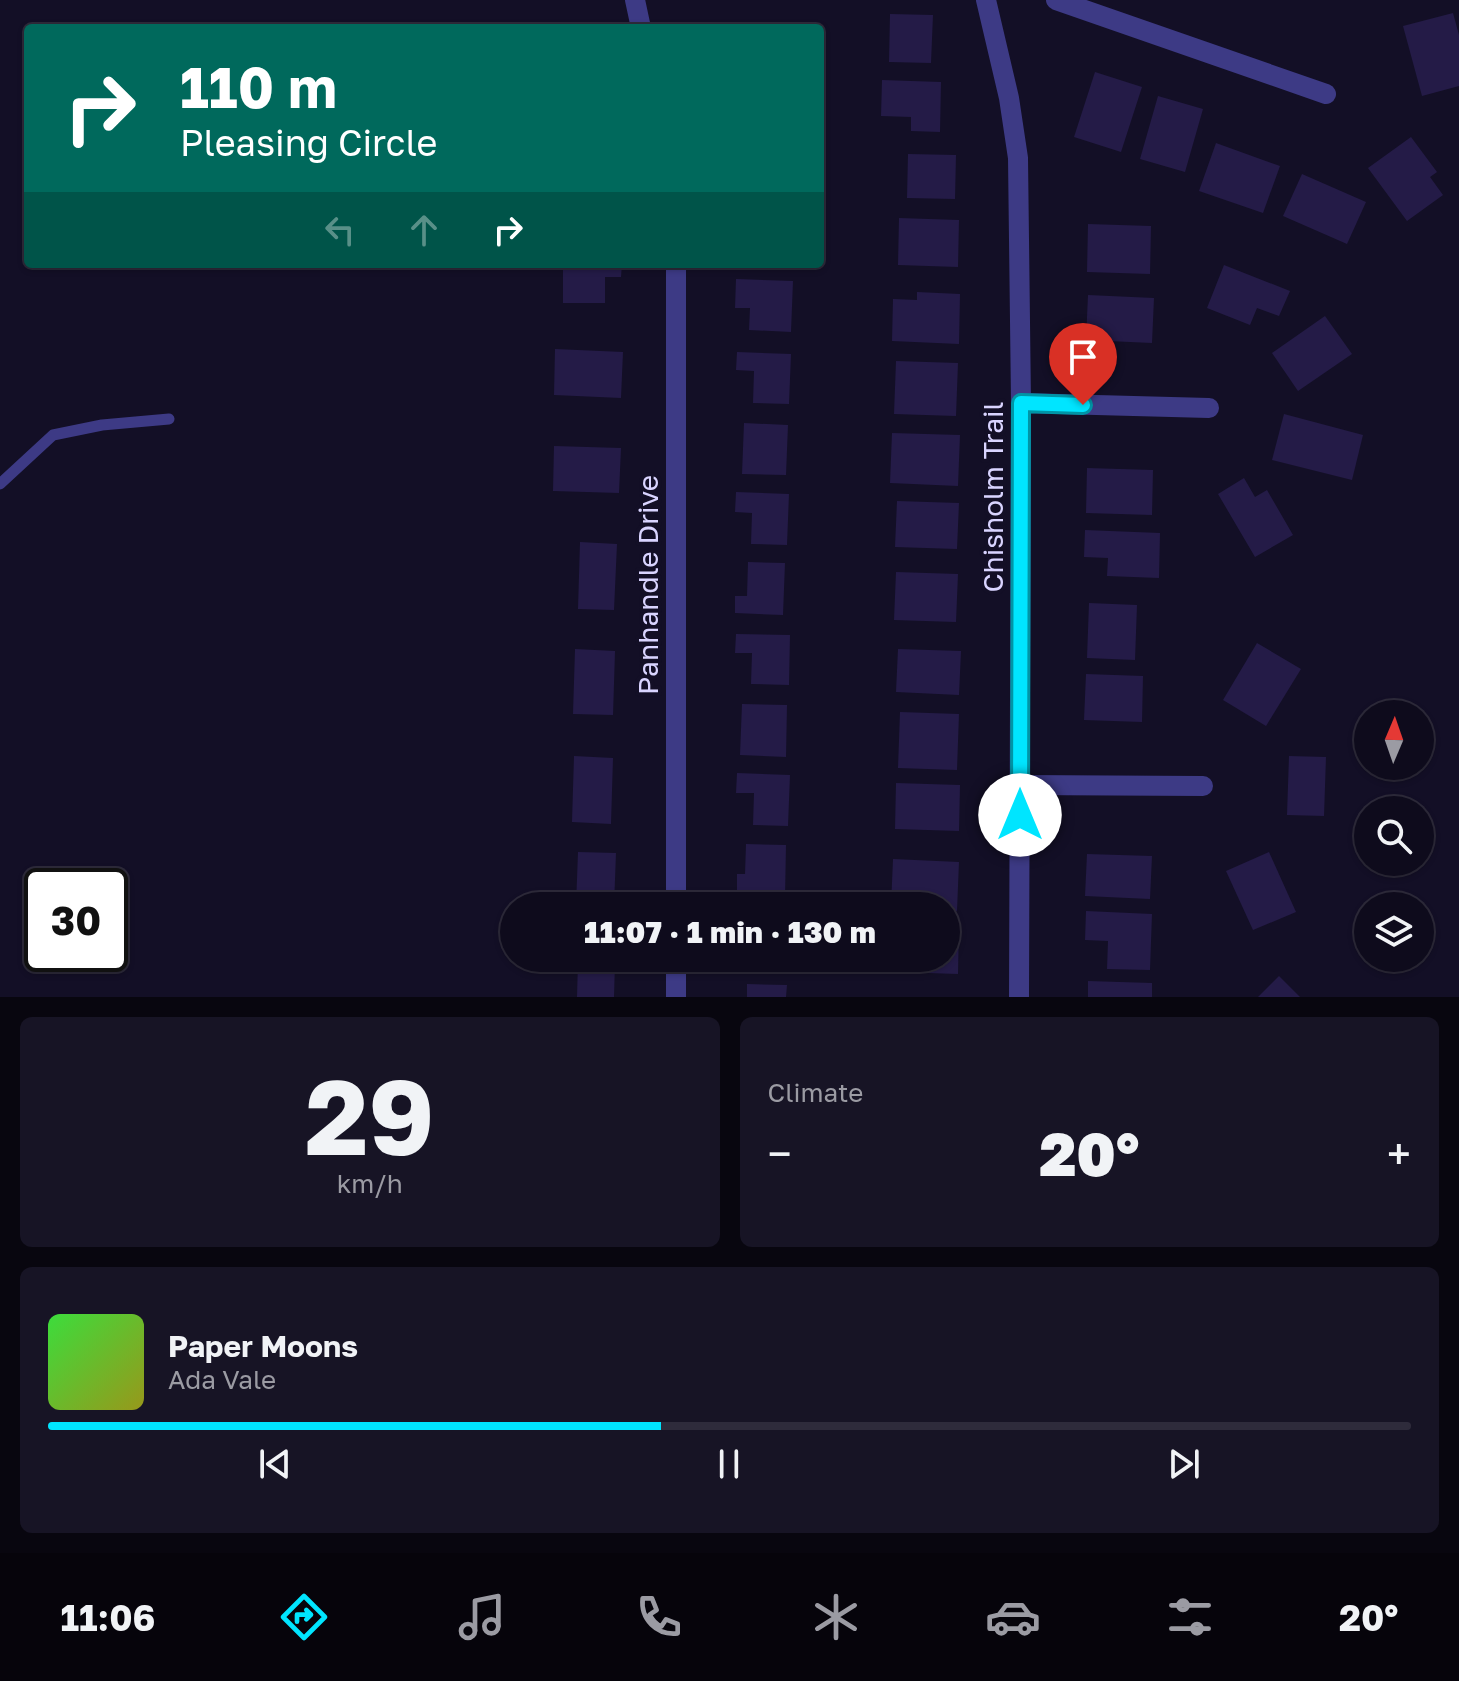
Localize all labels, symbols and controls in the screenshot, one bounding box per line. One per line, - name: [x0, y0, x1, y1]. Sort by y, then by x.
- text: 110 m: [180, 53, 337, 120]
- icon: right: [48, 56, 152, 160]
- text: Pleasing Circle: [180, 121, 437, 164]
- icon: left: [318, 208, 362, 252]
- icon: ahead: [402, 208, 446, 252]
- icon: right: [486, 208, 530, 252]
- pin: [1049, 323, 1117, 405]
- icon: arrive: [1061, 335, 1105, 379]
- street label: Chisholm Trail: [976, 401, 1009, 593]
- street label: Panhandle Drive: [631, 475, 664, 695]
- north arrow: [1354, 700, 1434, 780]
- map controls: [1354, 700, 1434, 972]
- position arrow: [978, 773, 1062, 857]
- button: search: [1354, 796, 1434, 876]
- speed limit sign: 30: [24, 868, 128, 972]
- button: layers: [1354, 892, 1434, 972]
- text: 11:07 · 1 min · 130 m: [584, 914, 876, 950]
- text: 29: [305, 1053, 434, 1178]
- text: Climate: [768, 1077, 863, 1108]
- text: 20°: [1039, 1117, 1139, 1189]
- text: −: [768, 1127, 792, 1180]
- text: +: [1387, 1127, 1411, 1180]
- text: km/h: [337, 1168, 403, 1199]
- text: Paper Moons: [168, 1328, 358, 1364]
- text: Ada Vale: [168, 1364, 276, 1395]
- icon: previous: [253, 1442, 297, 1486]
- icon: pause: [707, 1442, 751, 1486]
- icon: next: [1162, 1442, 1206, 1486]
- icon: directions: [276, 1589, 332, 1645]
- icon: music: [454, 1589, 510, 1645]
- icon: phone: [631, 1589, 687, 1645]
- icon: climate: [808, 1589, 864, 1645]
- icon: car: [985, 1589, 1041, 1645]
- icon: filters: [1162, 1589, 1218, 1645]
- text: 11:06: [61, 1596, 155, 1639]
- text: 20°: [1339, 1596, 1398, 1639]

